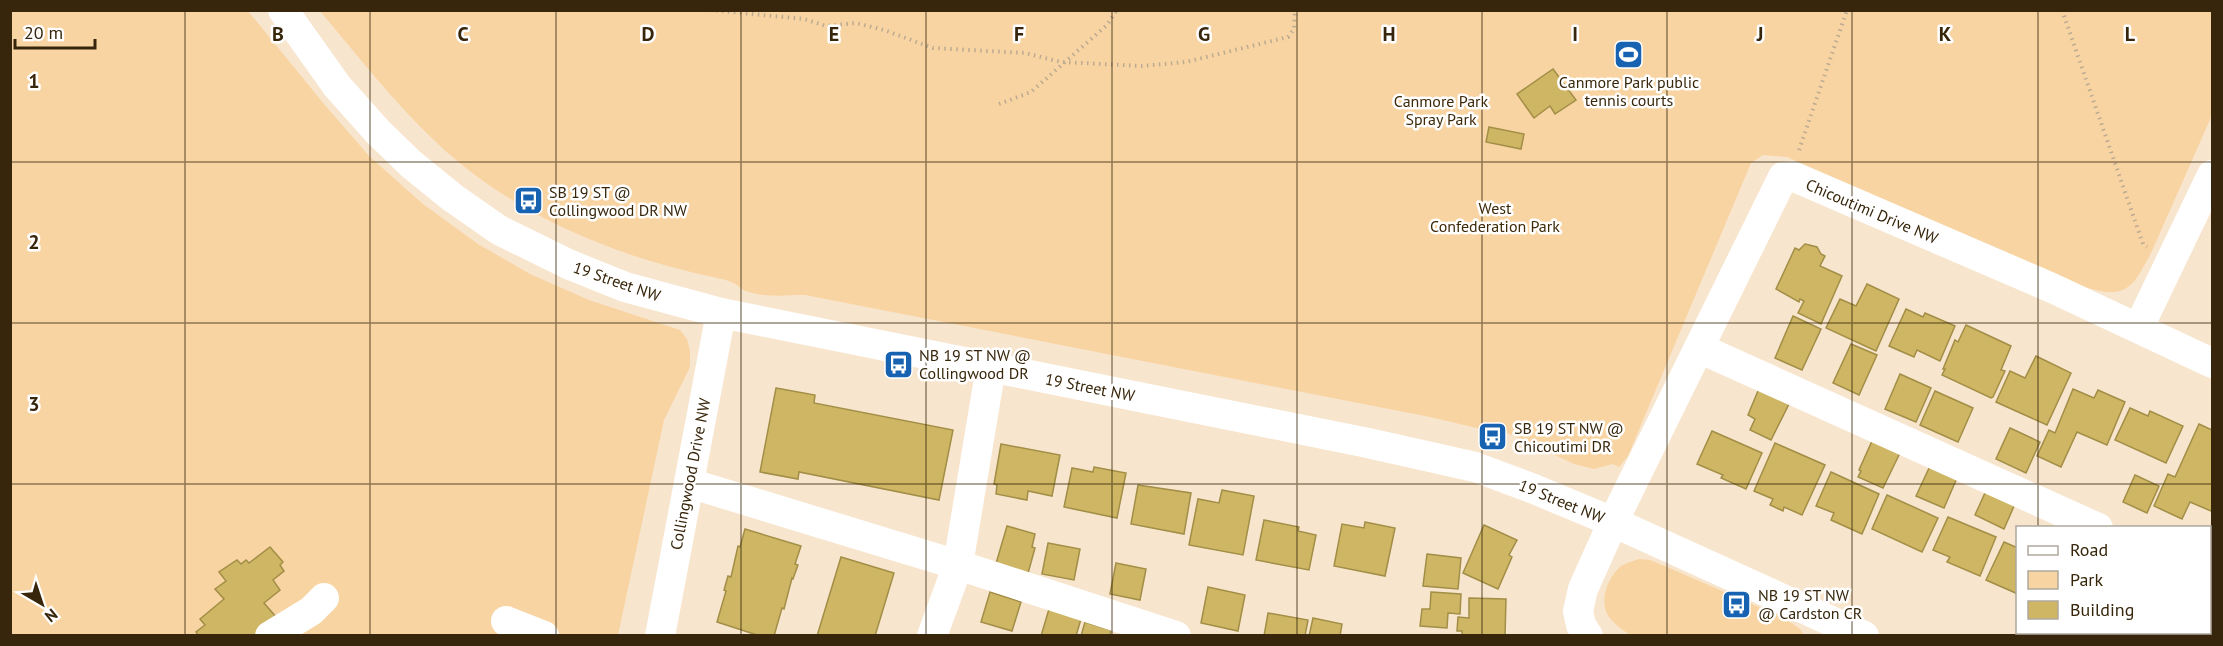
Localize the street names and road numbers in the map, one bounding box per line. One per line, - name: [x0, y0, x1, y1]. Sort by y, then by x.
- street label: Chicoutimi Drive NW: [1803, 174, 1942, 248]
- street label: 19 Street NW: [571, 257, 664, 305]
- street label: 19 Street NW: [1043, 369, 1137, 406]
- street label: Collingwood Drive NW: [666, 396, 715, 551]
- street label: 19 Street NW: [1516, 475, 1609, 528]

